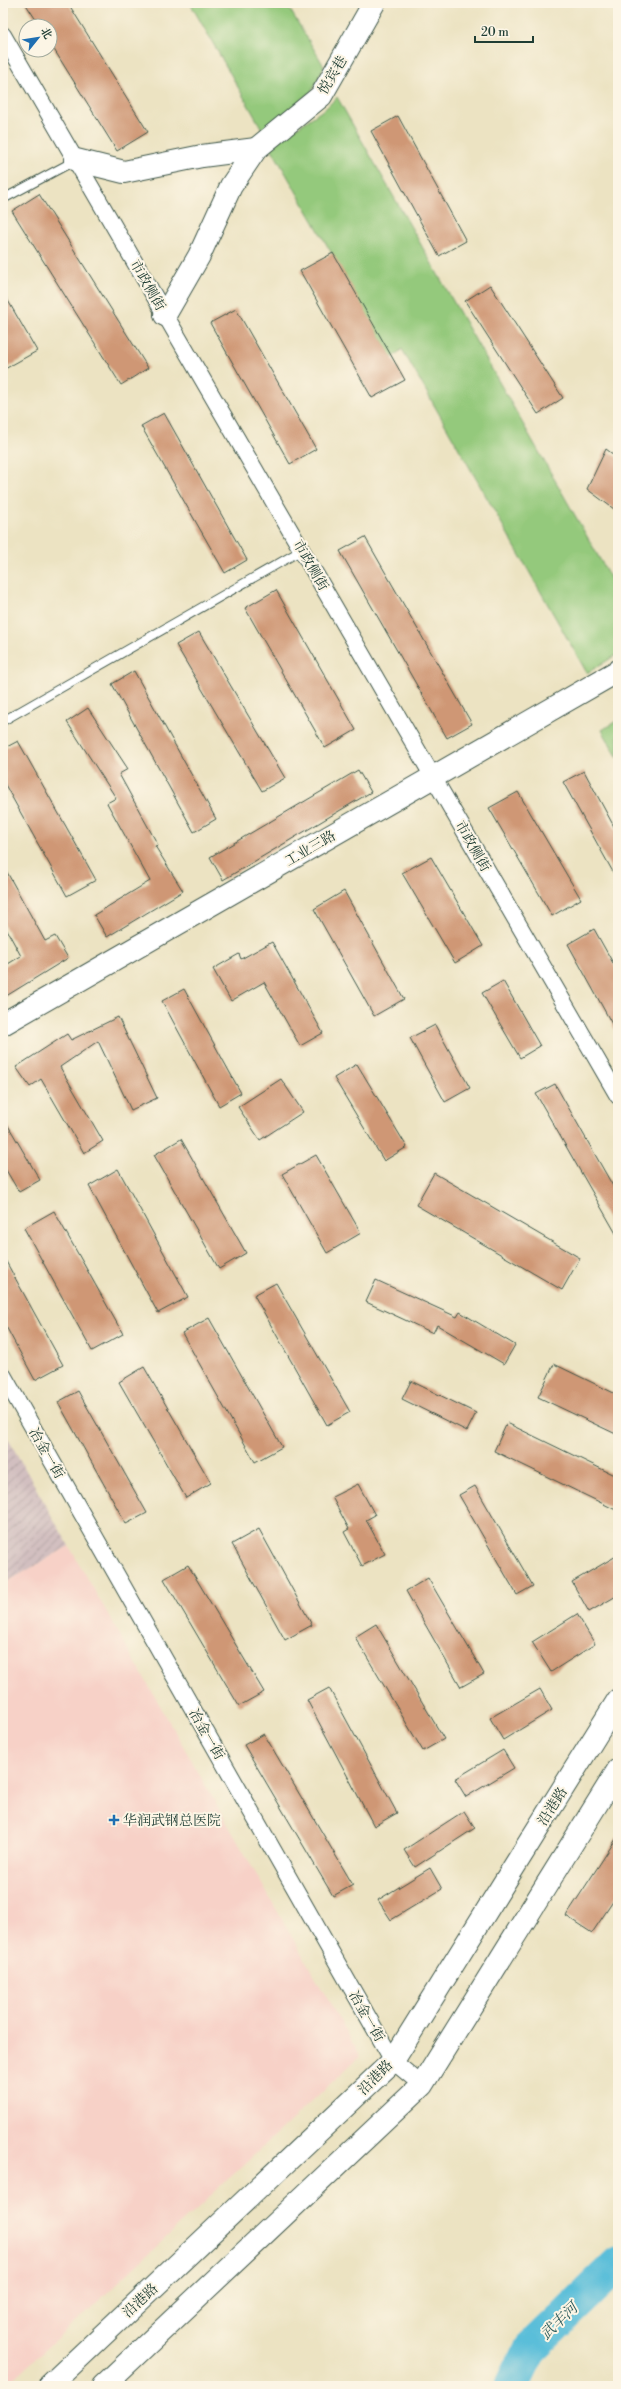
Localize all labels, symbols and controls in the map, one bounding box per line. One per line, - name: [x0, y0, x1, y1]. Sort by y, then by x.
- north arrow: [18, 18, 58, 58]
- scale bar: [475, 18, 533, 44]
- text: 北: [37, 25, 55, 42]
- text: 20 m: [481, 25, 509, 40]
- street label: 悦宾巷: [314, 53, 351, 98]
- street label: 市政侧街: [125, 257, 169, 314]
- street label: 市政侧街: [288, 537, 332, 594]
- street label: 市政侧街: [450, 818, 494, 875]
- street label: 工业三路: [282, 827, 339, 871]
- street label: 冶金一街: [24, 1425, 68, 1482]
- street label: 冶金一街: [184, 1706, 228, 1763]
- street label: 沿港路: [534, 1784, 572, 1829]
- place label: 华润武钢总医院: [123, 1812, 221, 1830]
- marker: 华润武钢总医院: [108, 1814, 120, 1826]
- street label: 冶金一街: [344, 1988, 388, 2045]
- street label: 沿港路: [354, 2056, 397, 2099]
- street label: 沿港路: [119, 2280, 162, 2322]
- water label: 武丰河: [537, 2297, 584, 2344]

